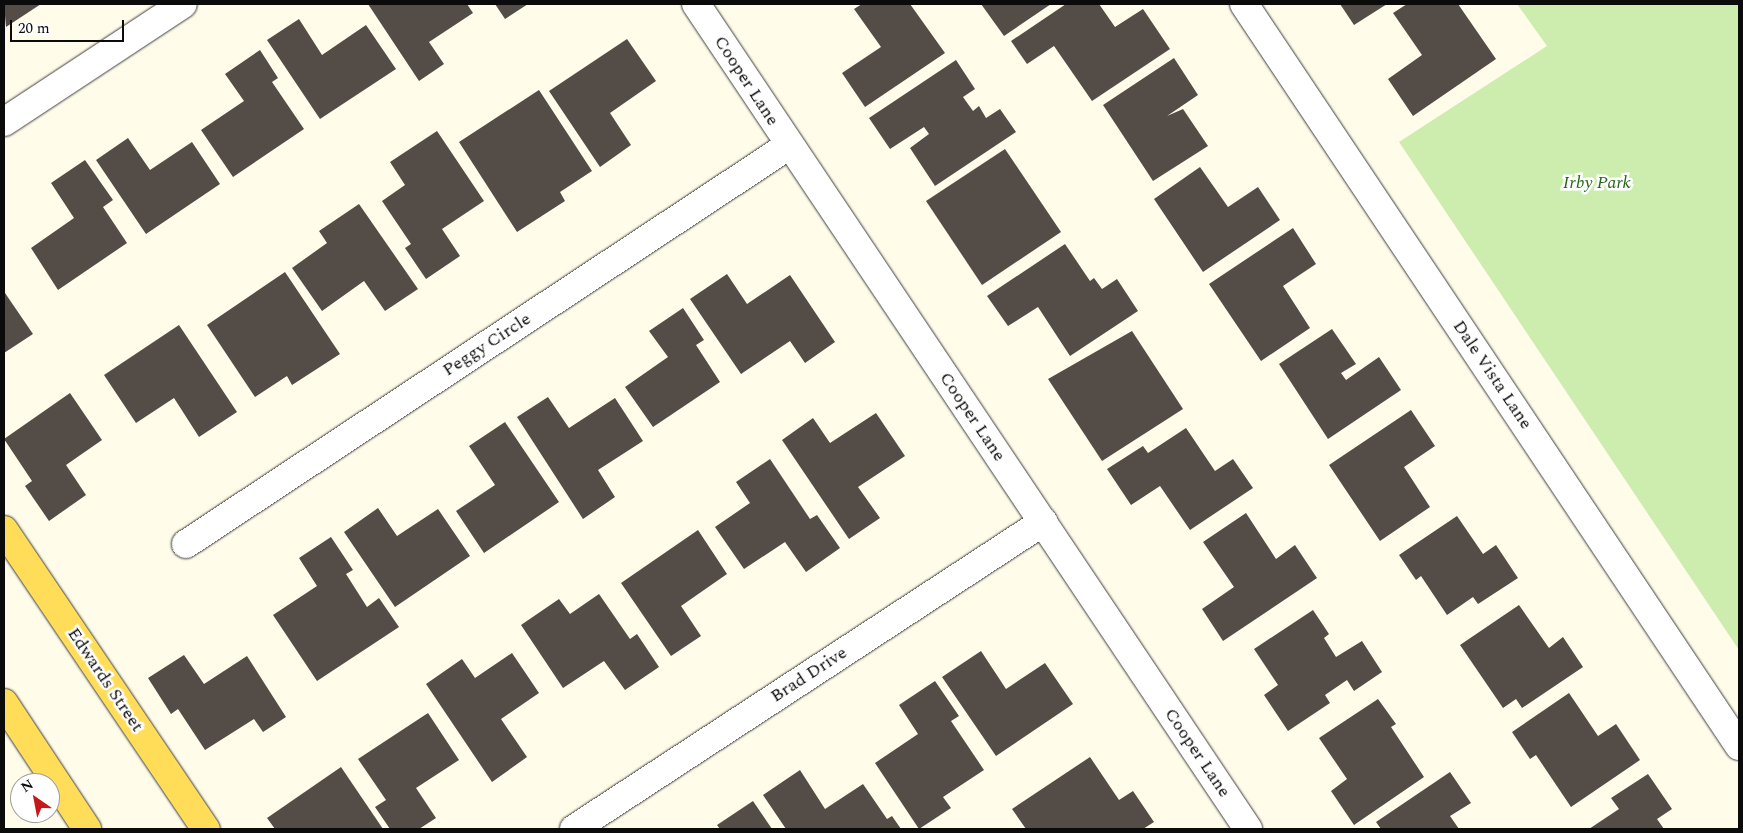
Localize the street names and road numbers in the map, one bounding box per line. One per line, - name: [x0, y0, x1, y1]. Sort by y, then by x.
- street label: Cooper Lane: [709, 32, 783, 130]
- street label: Peggy Circle: [439, 309, 535, 381]
- street label: Dale Vista Lane: [1448, 316, 1536, 434]
- street label: Cooper Lane: [934, 368, 1010, 466]
- street label: Edwards Street: [62, 624, 148, 736]
- street label: Brad Drive: [767, 642, 851, 708]
- street label: Cooper Lane: [1159, 704, 1235, 802]

